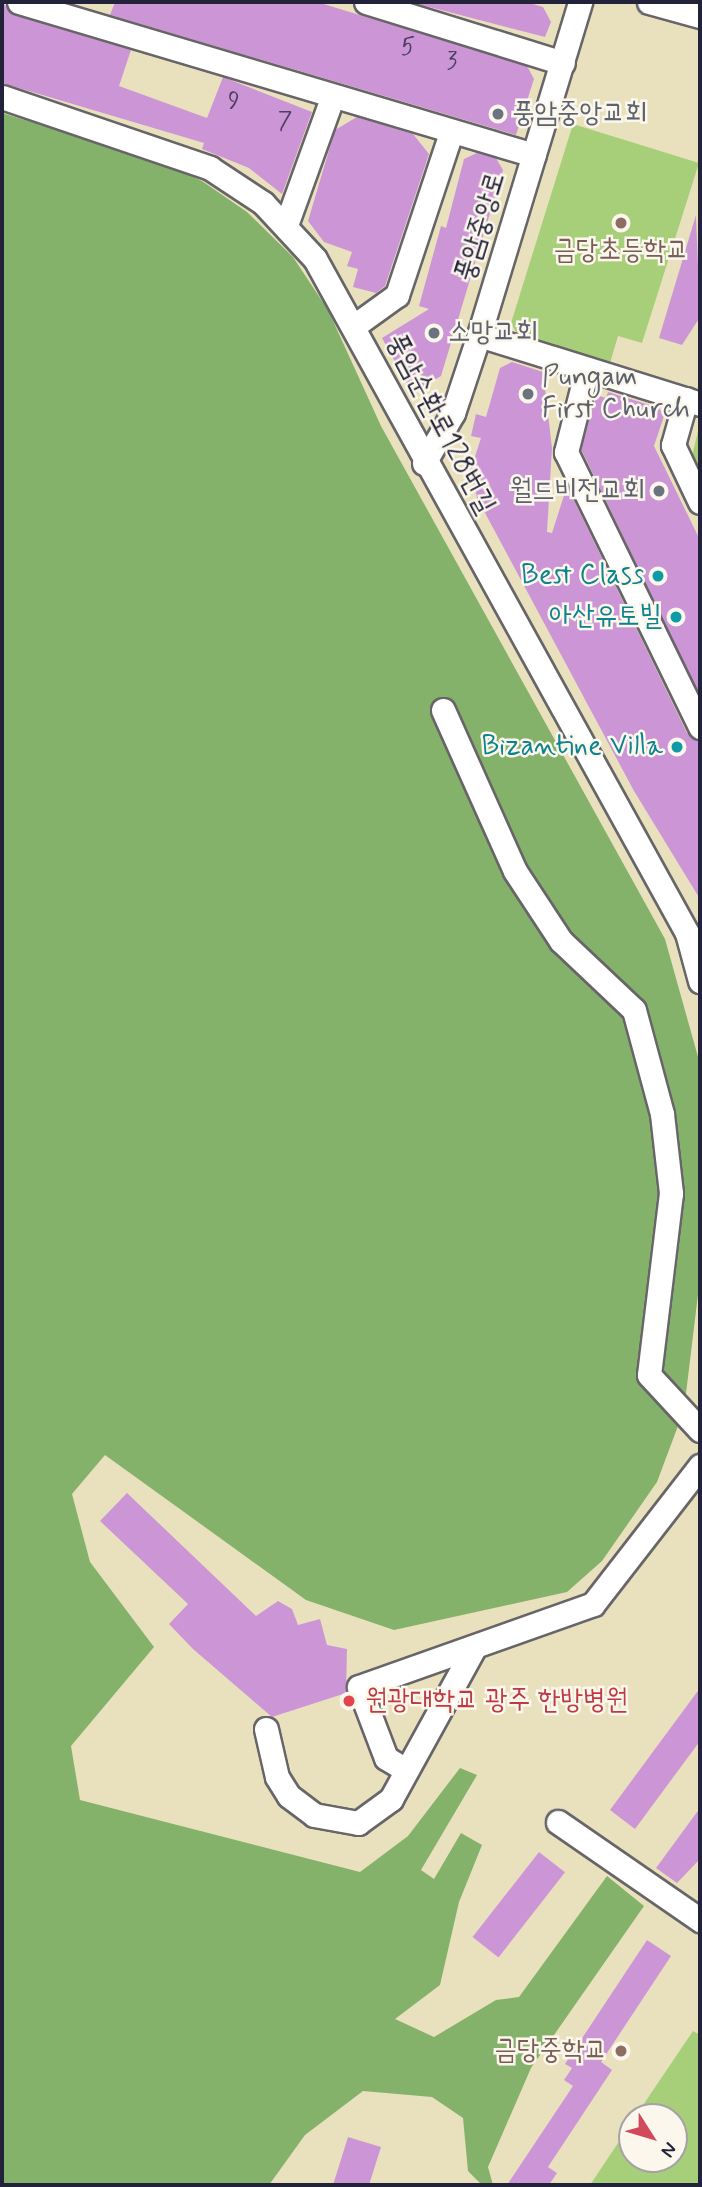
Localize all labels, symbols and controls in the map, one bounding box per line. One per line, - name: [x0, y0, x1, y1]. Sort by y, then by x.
- house number: 5: [401, 34, 415, 62]
- house number: 3: [447, 48, 457, 76]
- house number: 9: [228, 88, 240, 116]
- place label: 풍암중앙교회: [512, 97, 647, 131]
- marker: 풍암중앙교회: [490, 106, 506, 122]
- house number: 7: [278, 108, 292, 136]
- street label: 풍암중앙로: [448, 168, 514, 286]
- marker: 금당초등학교: [613, 215, 629, 231]
- place label: 금당초등학교: [553, 234, 689, 268]
- place label: 소망교회: [448, 316, 538, 350]
- marker: 소망교회: [426, 325, 442, 341]
- street label: 풍암순환로128번길: [378, 328, 502, 520]
- place label: Pungam First Church: [542, 361, 690, 427]
- marker: Pungam First Church: [520, 386, 536, 402]
- place label: 월드비전교회: [510, 474, 645, 508]
- marker: 월드비전교회: [651, 483, 667, 499]
- place label: Best Class: [521, 559, 644, 593]
- marker: Best Class: [650, 568, 666, 584]
- place label: 아산유토빌: [549, 600, 662, 634]
- marker: 아산유토빌: [668, 609, 684, 625]
- place label: Bizantine Villa: [485, 730, 663, 764]
- marker: Bizantine Villa: [669, 739, 685, 755]
- place label: 원광대학교 광주 한방병원: [365, 1684, 628, 1718]
- marker: 원광대학교 광주 한방병원: [339, 1691, 359, 1711]
- place label: 금당중학교: [494, 2034, 607, 2068]
- marker: 금당중학교: [613, 2043, 629, 2059]
- north arrow: [618, 2103, 688, 2173]
- text: N: [655, 2137, 682, 2162]

